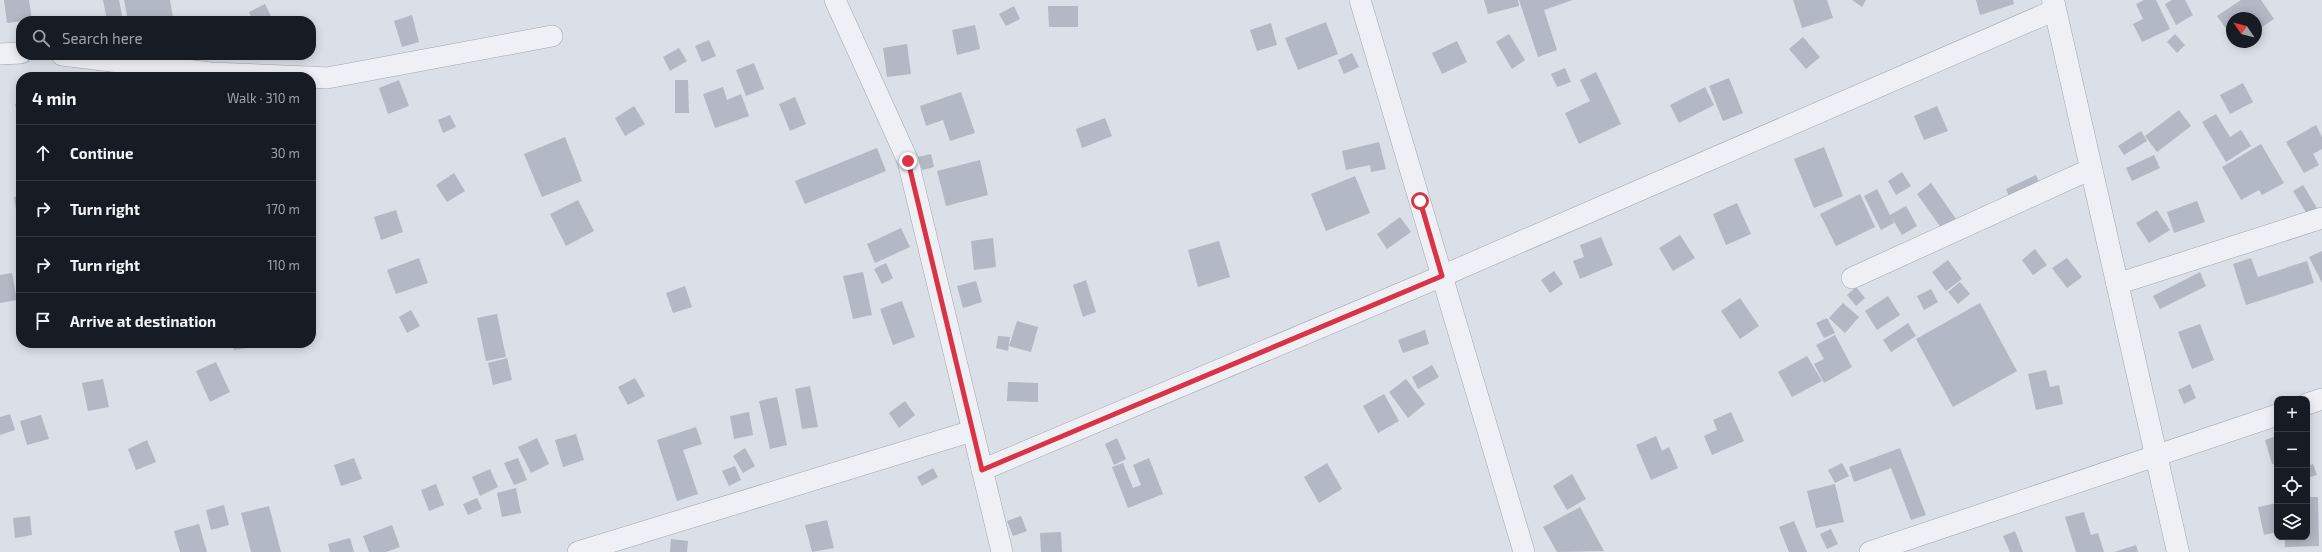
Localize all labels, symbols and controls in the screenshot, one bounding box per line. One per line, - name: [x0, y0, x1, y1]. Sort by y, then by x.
- north arrow: [2226, 12, 2262, 48]
- search box: [16, 16, 316, 60]
- icon: search: [30, 27, 52, 49]
- text: Search here: [62, 29, 143, 47]
- text: 4 min: [32, 88, 76, 108]
- text: Walk · 310 m: [227, 90, 300, 106]
- icon: ahead: [32, 142, 54, 164]
- text: Continue: [70, 144, 133, 162]
- text: 30 m: [271, 145, 300, 161]
- route end: [899, 152, 917, 170]
- route start: [1411, 192, 1429, 210]
- icon: right: [32, 198, 54, 220]
- text: Turn right: [70, 200, 140, 218]
- text: 170 m: [266, 201, 300, 217]
- icon: right: [32, 254, 54, 276]
- text: Turn right: [70, 256, 140, 274]
- text: 110 m: [268, 257, 300, 273]
- icon: arrive: [32, 310, 54, 332]
- text: Arrive at destination: [70, 312, 216, 330]
- map controls: [2274, 396, 2310, 540]
- button: +: [2274, 396, 2310, 432]
- button: −: [2274, 432, 2310, 468]
- button: locate: [2274, 468, 2310, 504]
- button: layers: [2274, 504, 2310, 540]

